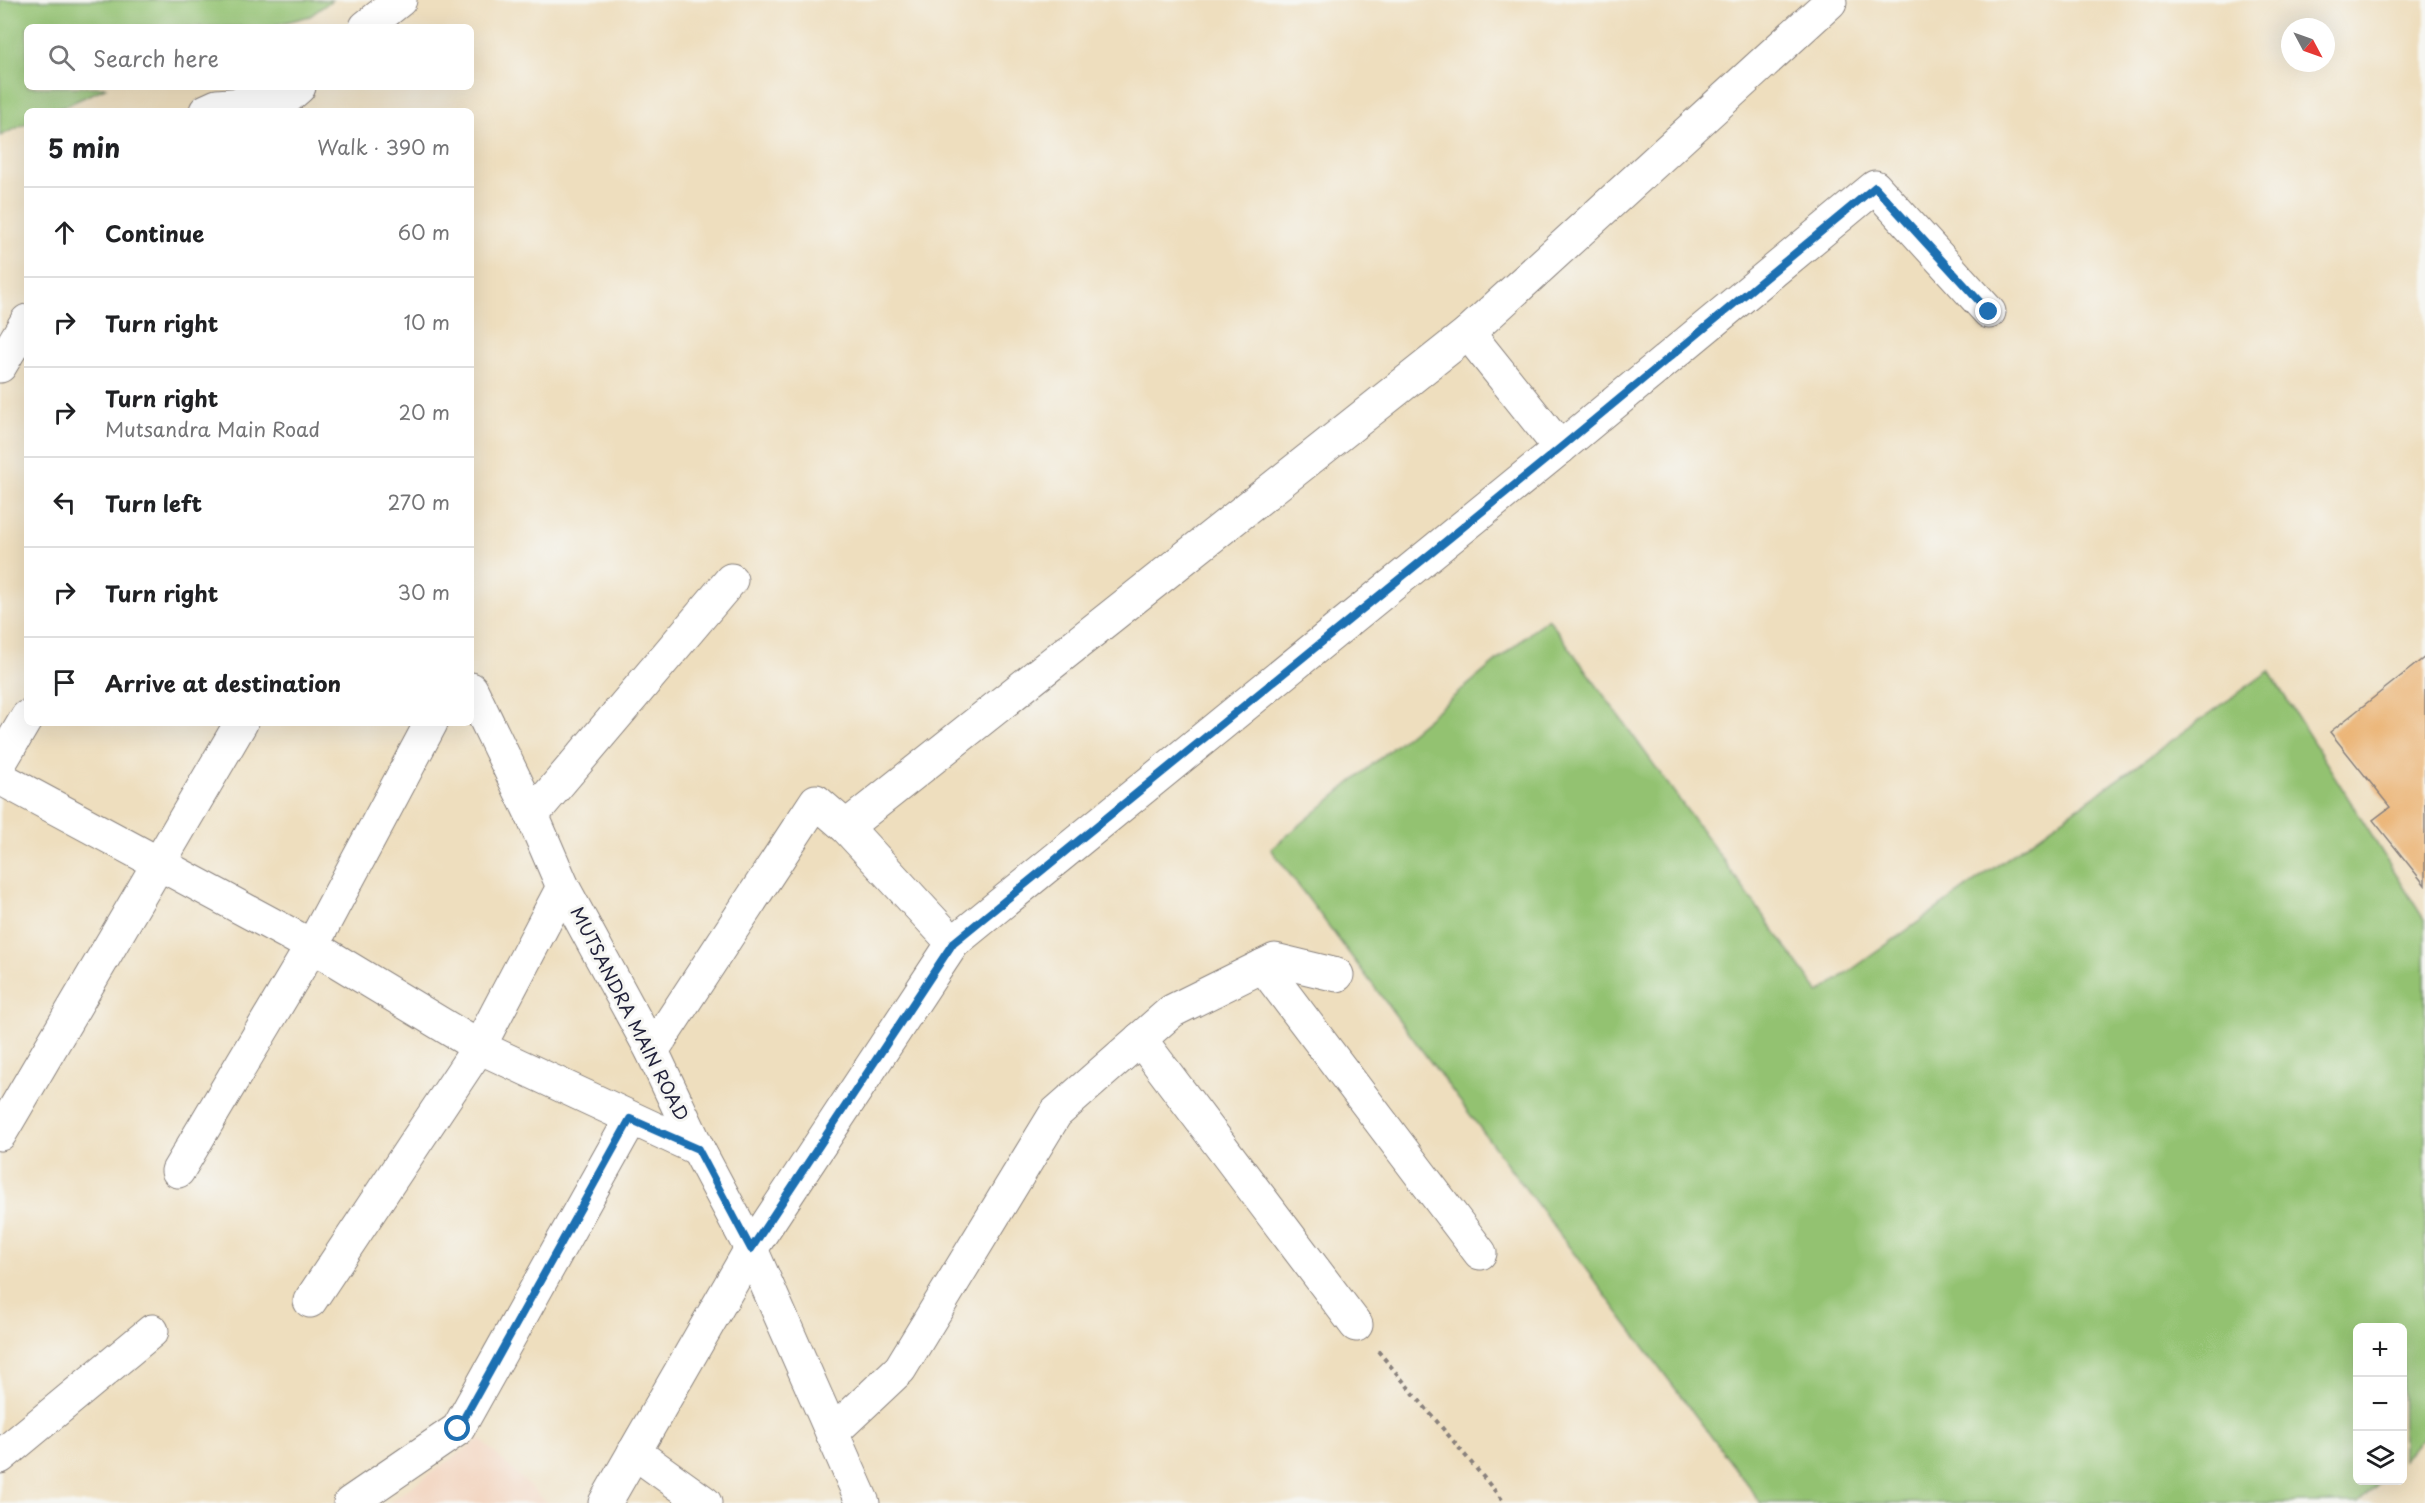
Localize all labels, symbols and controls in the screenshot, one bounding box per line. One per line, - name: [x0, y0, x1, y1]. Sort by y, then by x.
- north arrow: [2281, 18, 2335, 72]
- search box: [24, 24, 474, 90]
- icon: search: [45, 41, 78, 74]
- text: Search here: [93, 41, 219, 74]
- text: 5 min: [48, 128, 120, 167]
- text: Walk · 390 m: [317, 132, 450, 162]
- icon: ahead: [48, 216, 81, 249]
- text: Continue: [105, 216, 204, 249]
- text: 60 m: [398, 217, 450, 247]
- route end: [1975, 298, 2001, 324]
- icon: right: [48, 306, 81, 339]
- text: Turn right: [105, 306, 218, 339]
- text: 10 m: [403, 307, 450, 337]
- text: Turn right: [105, 381, 218, 414]
- icon: right: [48, 396, 81, 429]
- text: 20 m: [398, 397, 450, 427]
- text: Mutsandra Main Road: [105, 414, 320, 444]
- icon: left: [48, 486, 81, 519]
- text: Turn left: [105, 486, 202, 519]
- text: 270 m: [387, 487, 450, 517]
- icon: right: [48, 576, 81, 609]
- text: Turn right: [105, 576, 218, 609]
- text: 30 m: [397, 577, 450, 607]
- icon: arrive: [48, 666, 81, 699]
- text: Arrive at destination: [105, 666, 341, 699]
- street label: MUTSANDRA MAIN ROAD: [564, 902, 696, 1125]
- map controls: [2353, 1323, 2407, 1485]
- button: +: [2353, 1323, 2407, 1377]
- button: −: [2353, 1377, 2407, 1431]
- route start: [444, 1415, 470, 1441]
- button: layers: [2353, 1431, 2407, 1485]

